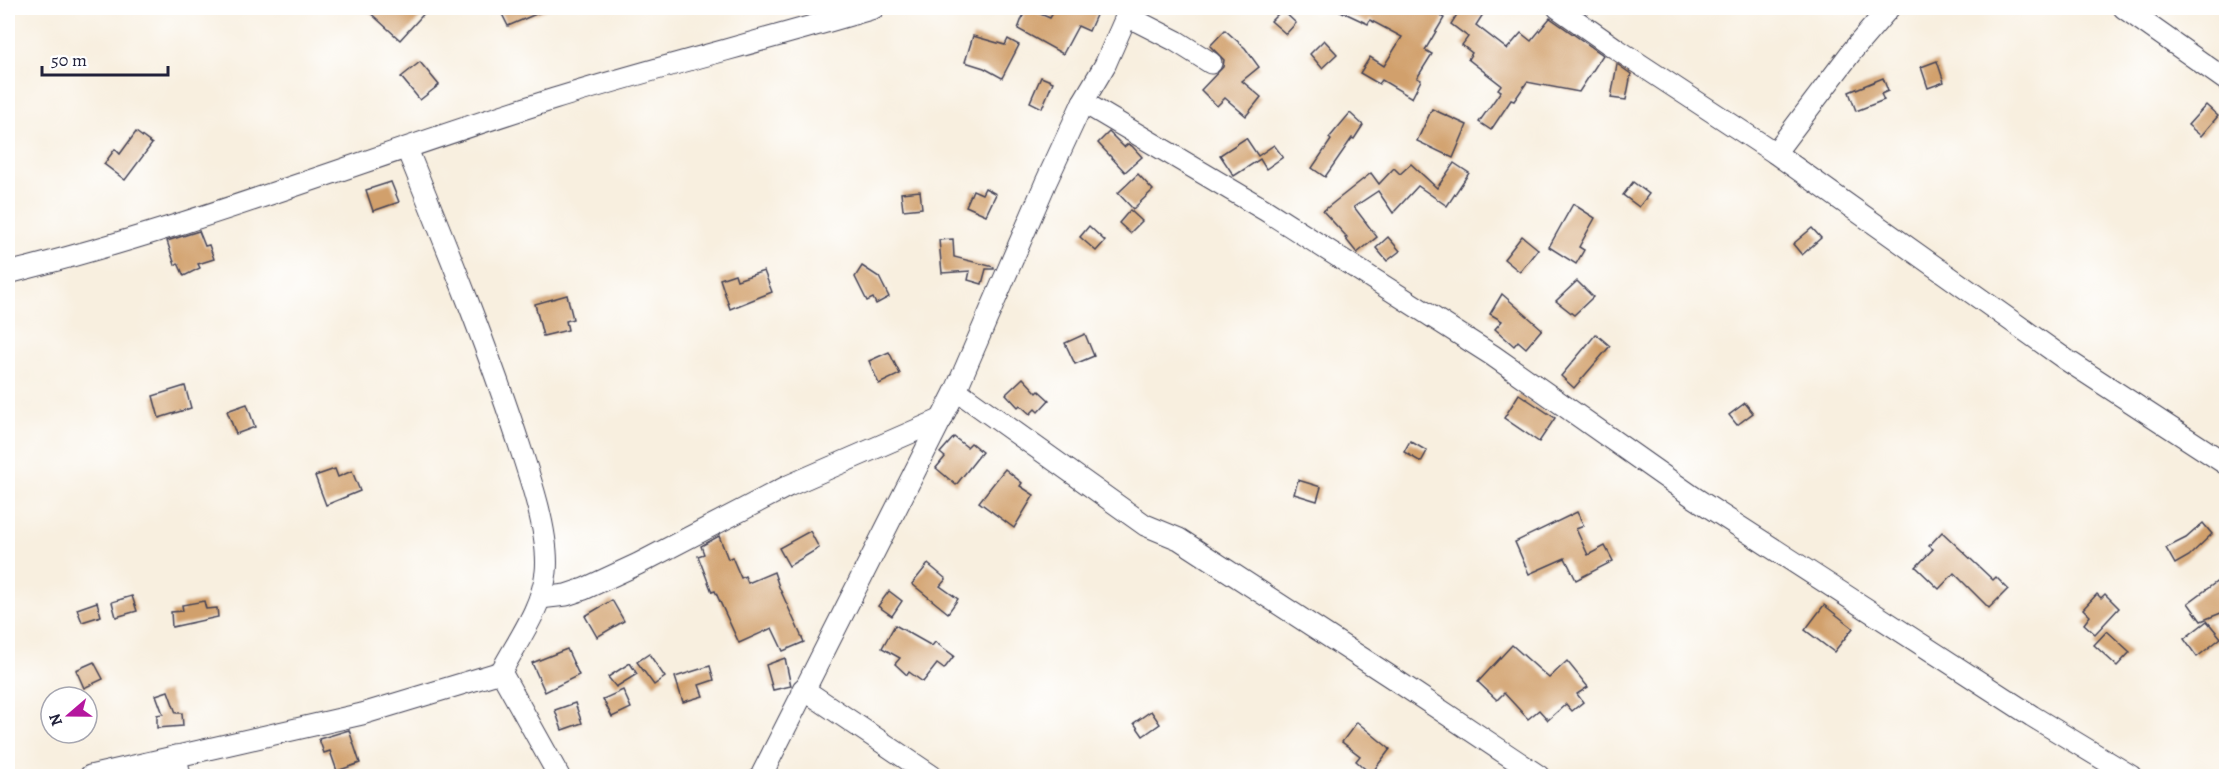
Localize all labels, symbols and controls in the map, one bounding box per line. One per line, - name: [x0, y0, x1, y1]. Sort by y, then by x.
- scale bar: [42, 39, 168, 77]
- text: 50 m: [51, 48, 87, 72]
- north arrow: [39, 685, 99, 745]
- text: N: [43, 710, 68, 729]

